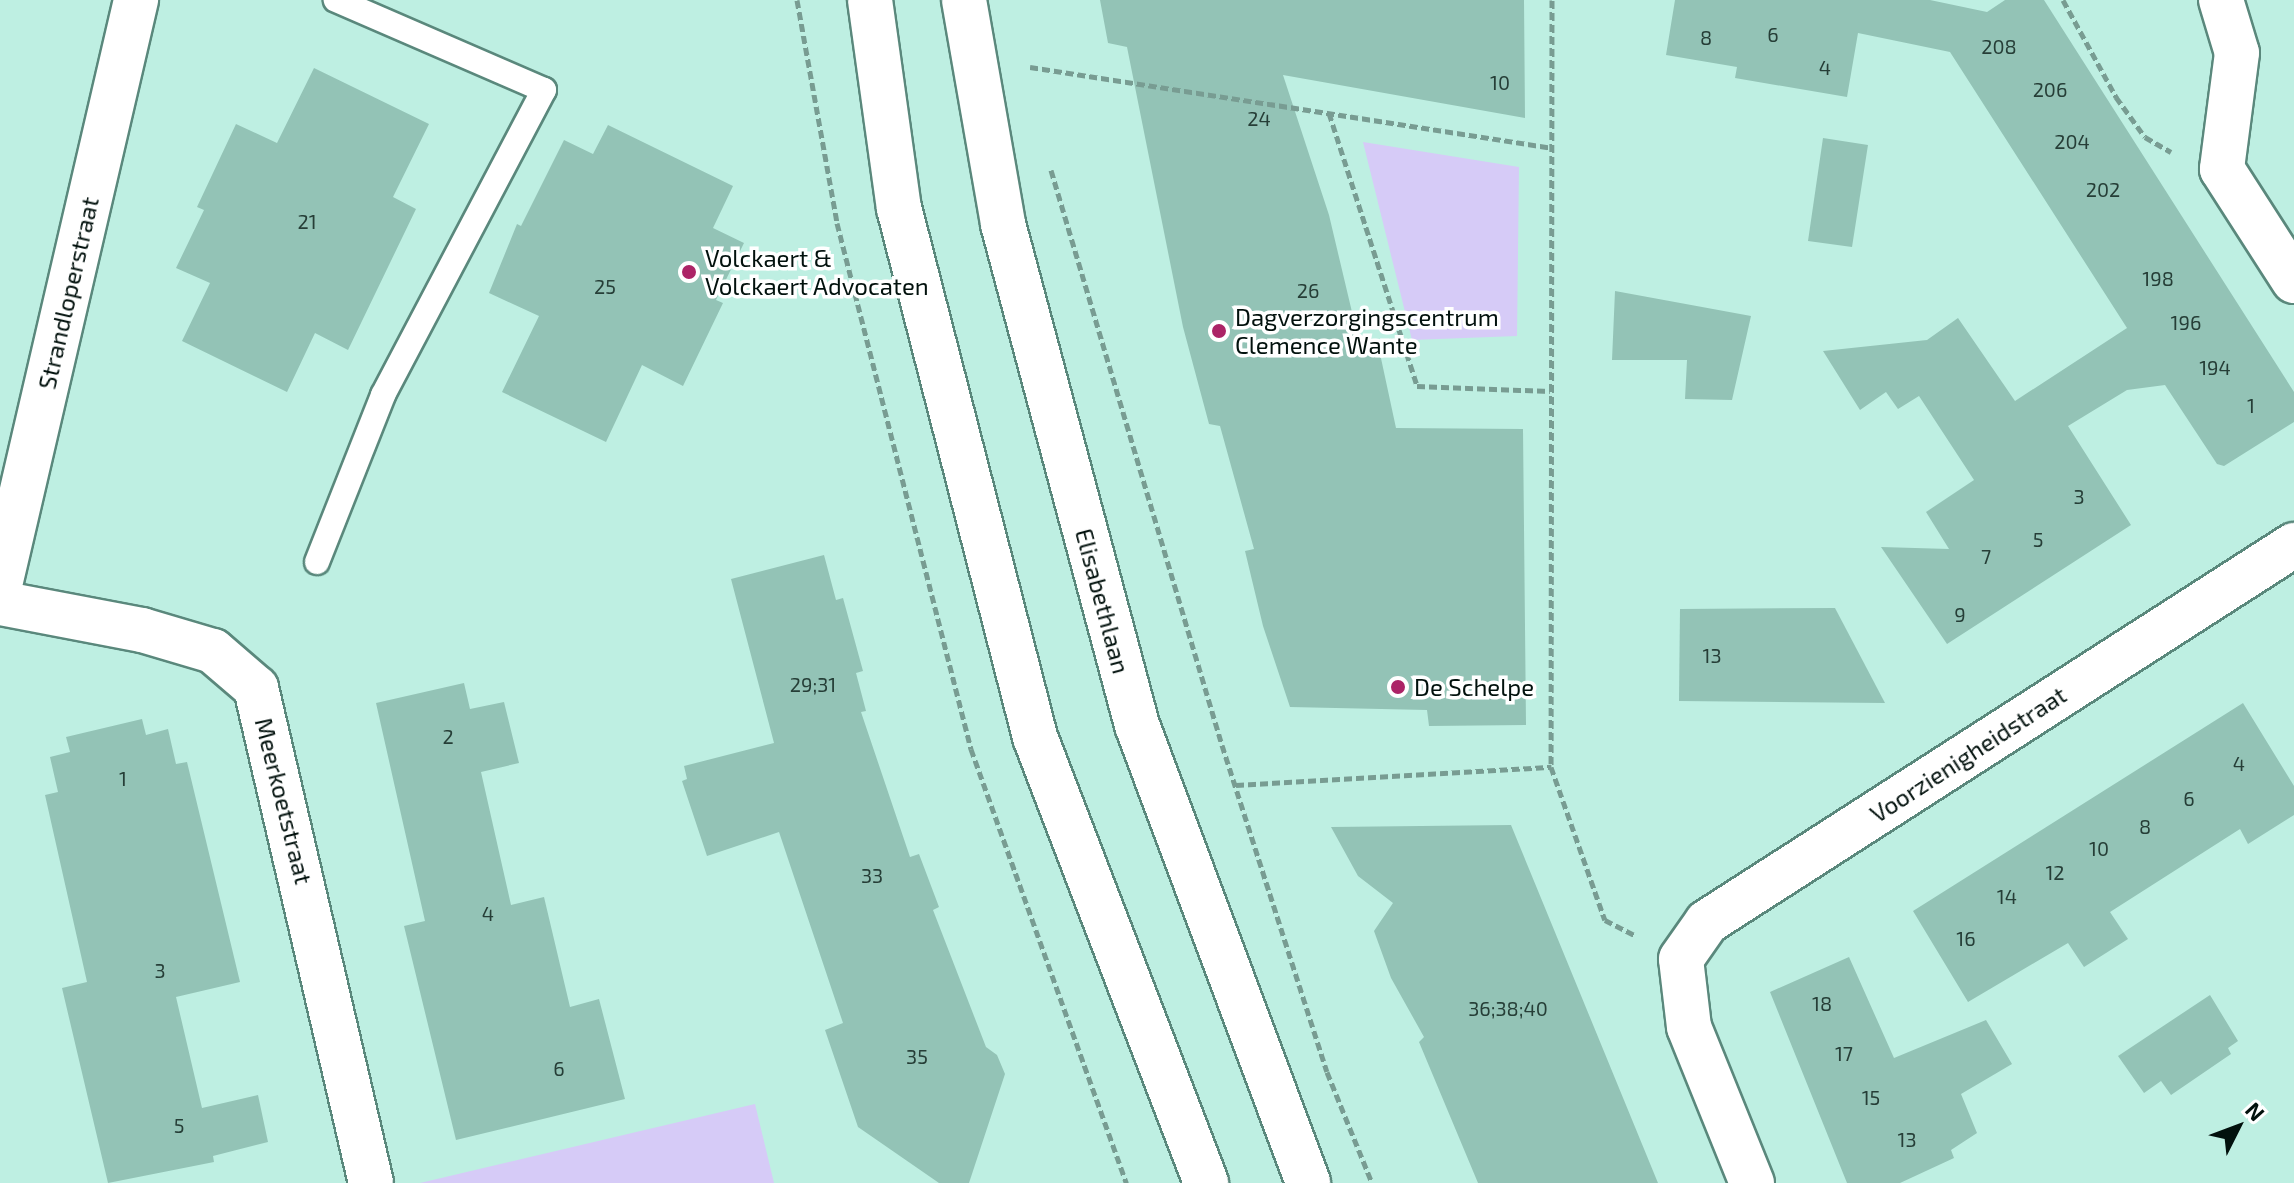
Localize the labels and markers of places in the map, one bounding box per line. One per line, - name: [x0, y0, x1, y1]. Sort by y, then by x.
- place label: Volckaert & Volckaert Advocaten: [705, 244, 929, 300]
- marker: Volckaert & Volckaert Advocaten: [680, 263, 698, 281]
- place label: Dagverzorgingscentrum Clemence Wante: [1235, 303, 1499, 359]
- marker: Dagverzorgingscentrum Clemence Wante: [1210, 322, 1228, 340]
- place label: De Schelpe: [1414, 673, 1534, 701]
- marker: De Schelpe: [1389, 678, 1407, 696]

